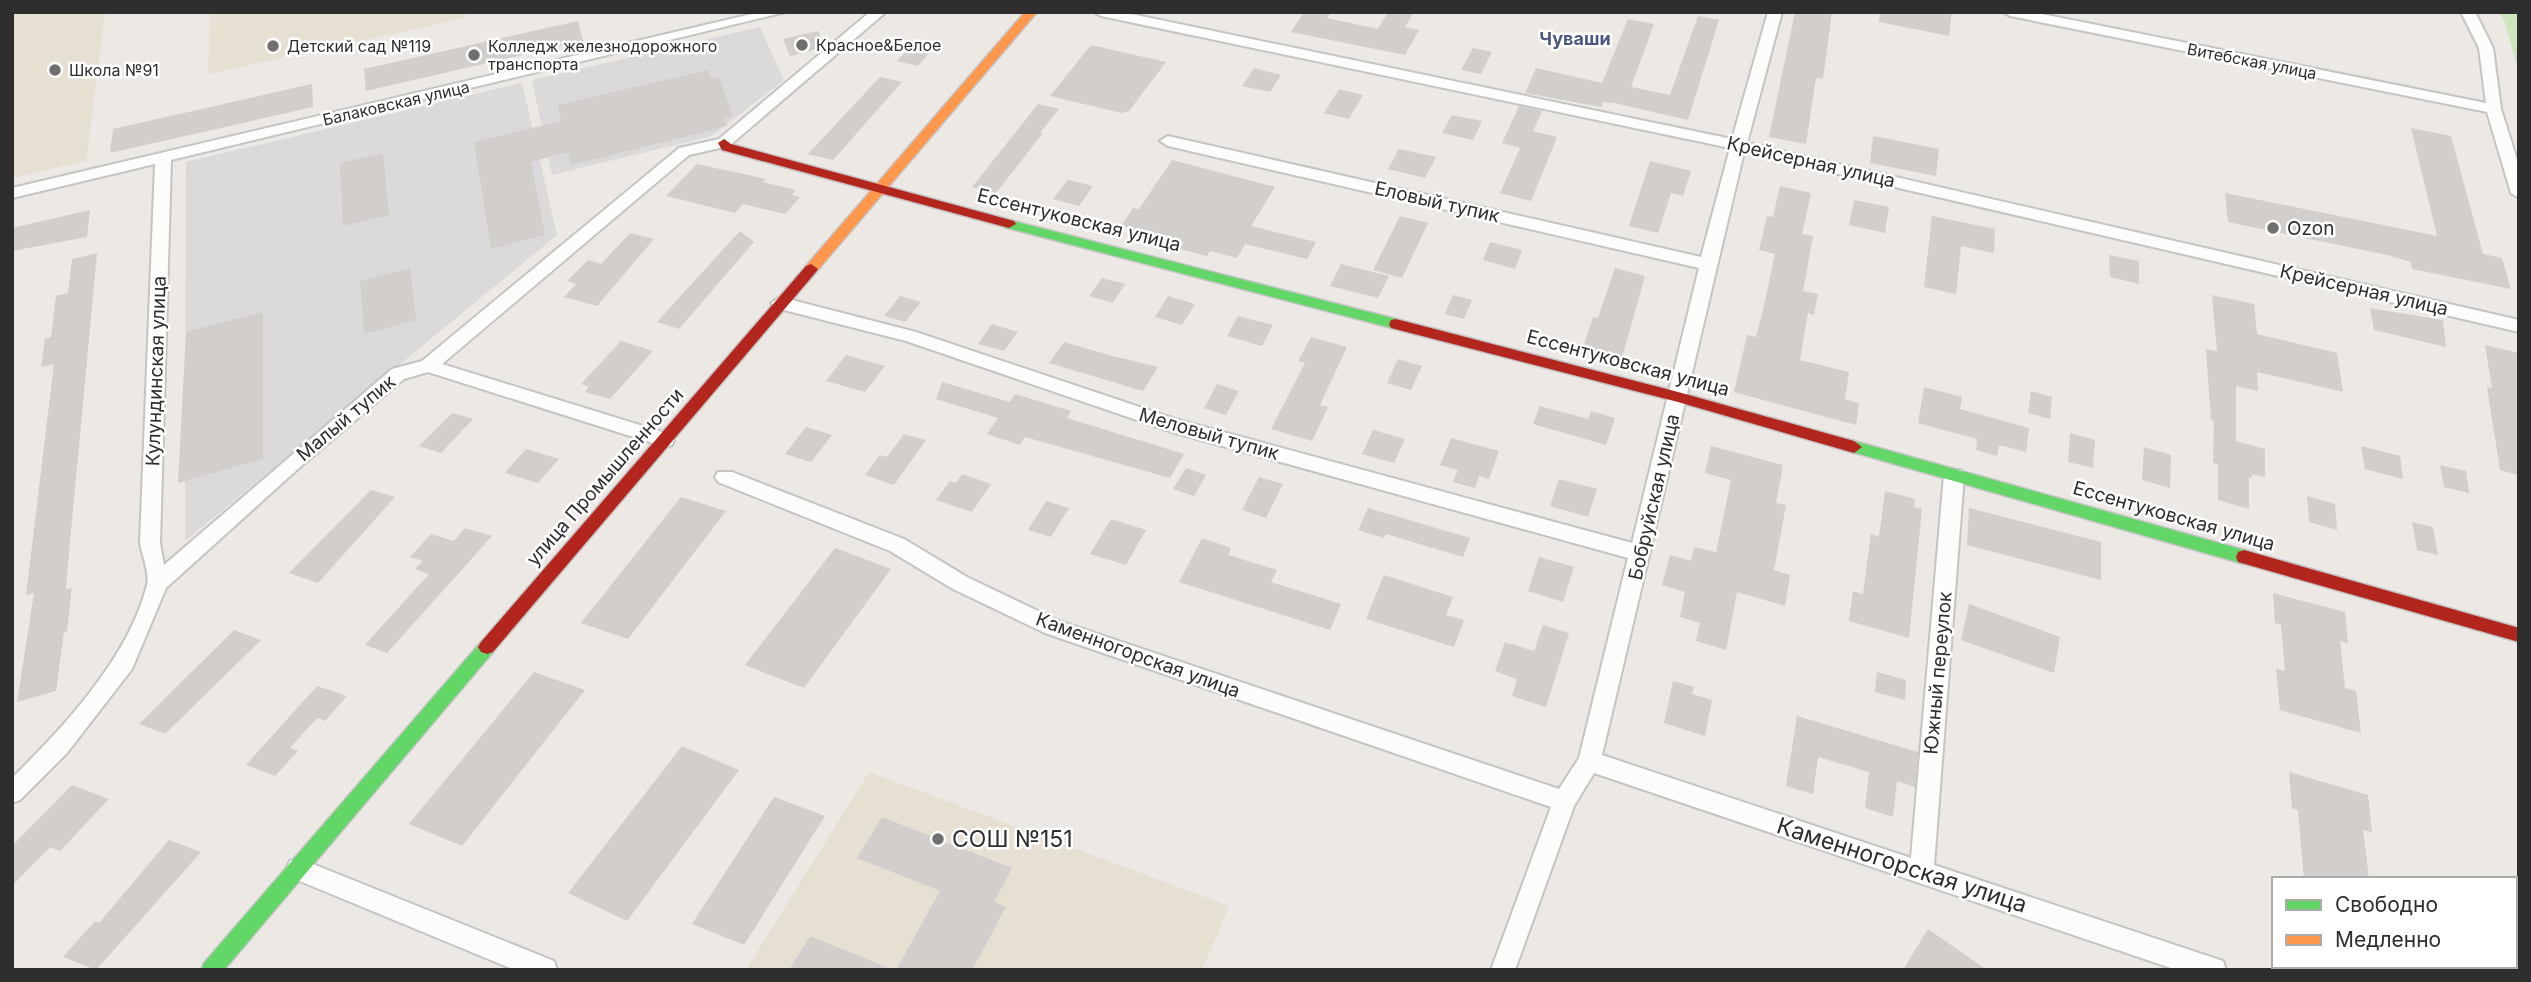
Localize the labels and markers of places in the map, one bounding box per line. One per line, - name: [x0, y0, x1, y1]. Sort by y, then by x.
- place label: Красное&Белое: [816, 35, 941, 55]
- place label: Детский сад №119: [287, 36, 431, 56]
- place label: Колледж железнодорожного транспорта: [488, 36, 717, 74]
- marker: Красное&Белое: [794, 37, 810, 53]
- marker: Детский сад №119: [265, 38, 281, 54]
- marker: Колледж железнодорожного транспорта: [466, 47, 482, 63]
- place label: Школа №91: [69, 60, 159, 80]
- marker: Школа №91: [47, 62, 63, 78]
- place label: Ozon: [2287, 217, 2334, 240]
- marker: Ozon: [2265, 220, 2281, 236]
- place label: СОШ №151: [952, 825, 1073, 853]
- marker: СОШ №151: [930, 831, 946, 847]

